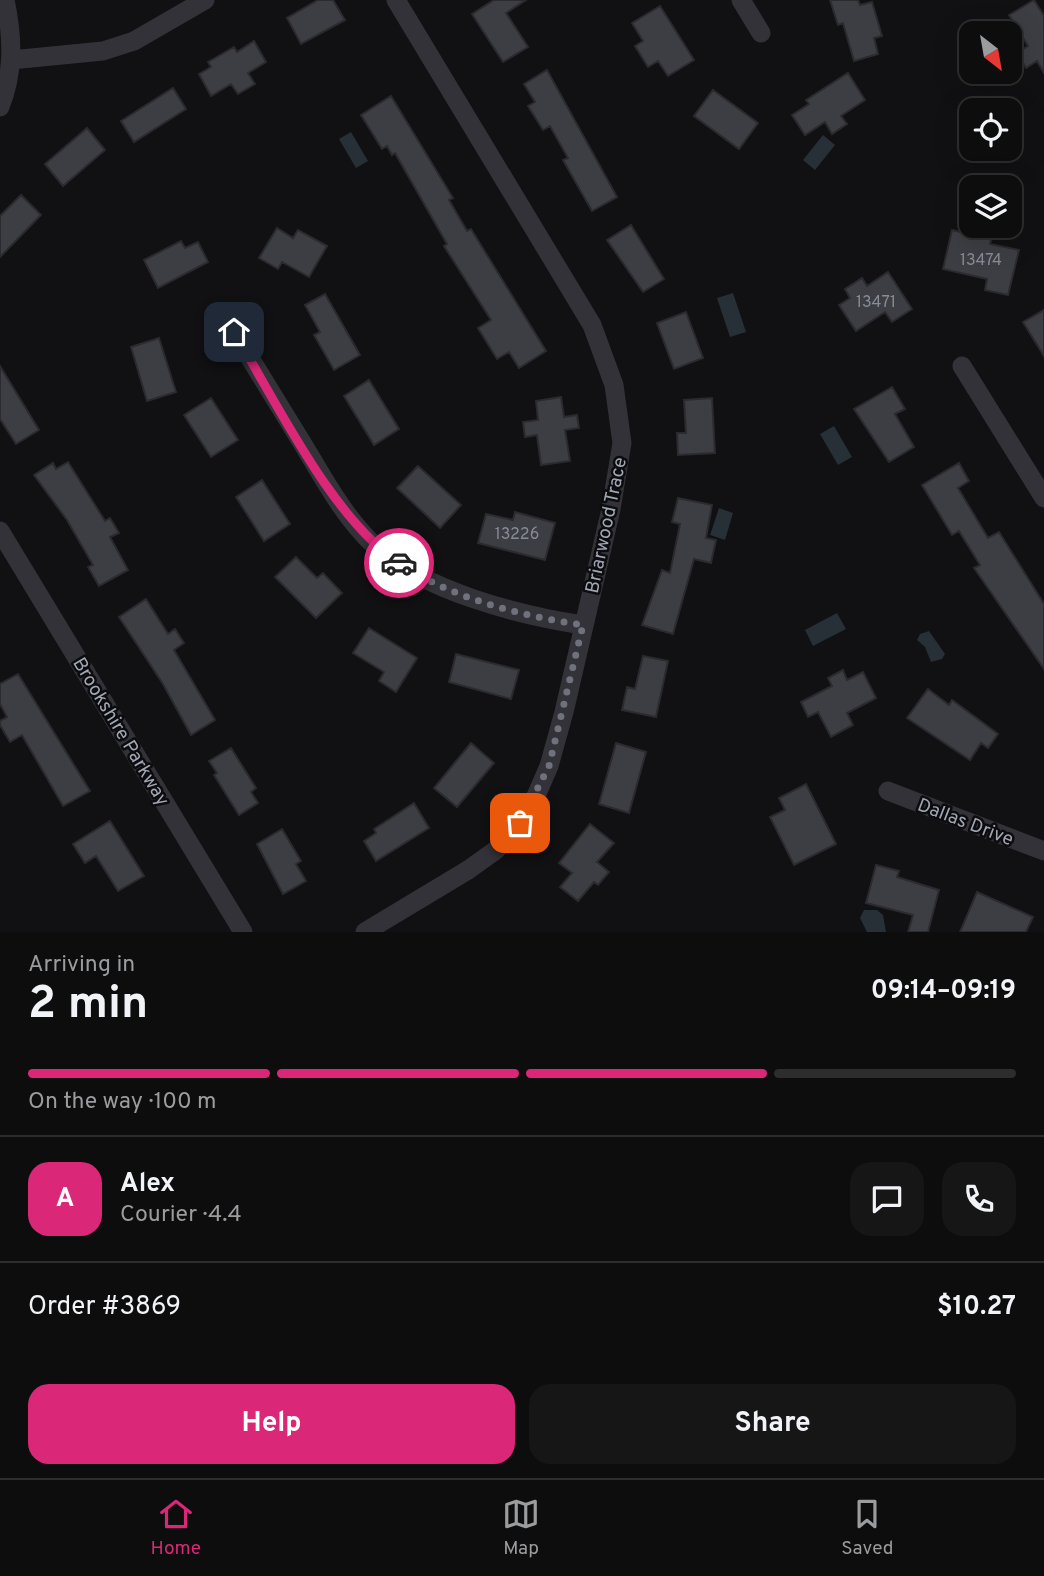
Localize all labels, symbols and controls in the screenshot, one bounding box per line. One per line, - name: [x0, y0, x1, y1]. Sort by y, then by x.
- north arrow: [959, 21, 1022, 84]
- map controls: [959, 21, 1022, 238]
- button: locate: [959, 98, 1022, 161]
- button: layers: [959, 175, 1022, 238]
- house number: 13474: [960, 251, 1002, 271]
- house number: 13471: [856, 293, 896, 313]
- pin: [204, 302, 264, 362]
- icon: home: [215, 313, 253, 351]
- street label: Briarwood Trace: [581, 455, 633, 596]
- house number: 13226: [495, 525, 539, 545]
- courier: [364, 528, 434, 598]
- icon: car: [380, 544, 418, 582]
- street label: Brookshire Parkway: [66, 653, 174, 811]
- pin: [490, 793, 550, 853]
- street label: Dallas Drive: [914, 794, 1017, 852]
- icon: bag: [501, 804, 539, 842]
- text: Arriving in: [28, 951, 135, 980]
- text: 09:14–09:19: [871, 975, 1016, 1008]
- text: 2 min: [28, 976, 148, 1035]
- text: On the way · 100 m: [28, 1088, 217, 1117]
- button: chat: [850, 1162, 924, 1236]
- button: phone: [942, 1162, 1016, 1236]
- text: Alex: [120, 1168, 175, 1201]
- text: A: [56, 1183, 74, 1216]
- text: Courier · 4.4: [120, 1201, 242, 1230]
- text: Order #3869: [28, 1291, 181, 1324]
- text: $10.27: [937, 1291, 1016, 1324]
- button: Help: [28, 1384, 515, 1464]
- button: Share: [529, 1384, 1016, 1464]
- tab: Home: [151, 1495, 201, 1561]
- tab: Map: [502, 1495, 540, 1561]
- tab: Saved: [841, 1495, 893, 1561]

